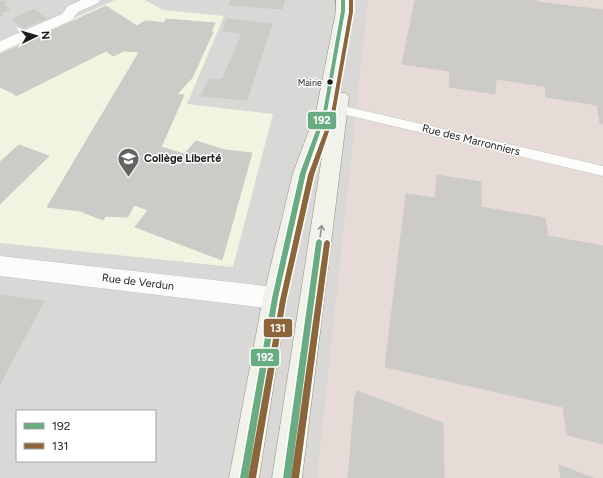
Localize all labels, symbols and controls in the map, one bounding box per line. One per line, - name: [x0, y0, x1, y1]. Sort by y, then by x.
- north arrow: [16, 16, 56, 56]
- text: N: [39, 30, 52, 40]
- place label: Mairie: [298, 77, 322, 88]
- marker: Mairie: [325, 77, 335, 87]
- line badge: 192: [307, 111, 337, 130]
- text: 192: [313, 114, 331, 127]
- street label: Rue des Marronniers: [421, 122, 521, 158]
- school or university icon: Collège Liberté: [115, 145, 141, 178]
- place label: Collège Liberté: [144, 152, 221, 165]
- one-way arrow: [317, 225, 325, 238]
- street label: Rue de Verdun: [101, 271, 175, 293]
- line badge: 131: [263, 318, 293, 338]
- text: 131: [270, 322, 286, 335]
- line badge: 192: [250, 348, 280, 367]
- text: 192: [256, 351, 274, 364]
- legend: [16, 410, 156, 462]
- text: 192: [52, 419, 70, 433]
- text: 131: [52, 439, 68, 453]

